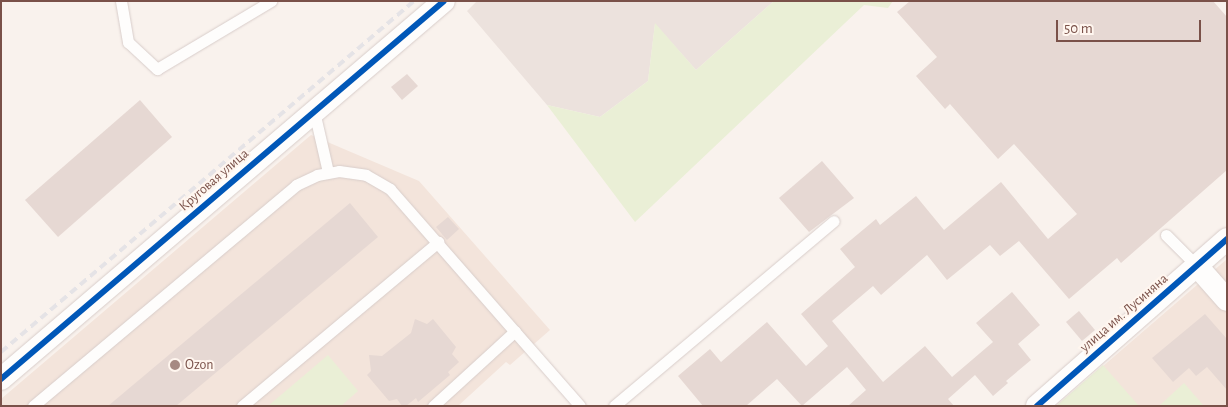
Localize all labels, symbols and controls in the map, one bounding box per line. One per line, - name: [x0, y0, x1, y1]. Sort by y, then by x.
- scale bar: [1058, 10, 1203, 42]
- text: 50 m: [1064, 21, 1093, 36]
- street label: Круговая улица: [176, 145, 252, 215]
- street label: улица им. Лусиняна: [1077, 270, 1171, 356]
- place label: Ozon: [185, 357, 213, 373]
- marker: Ozon: [169, 359, 181, 371]

